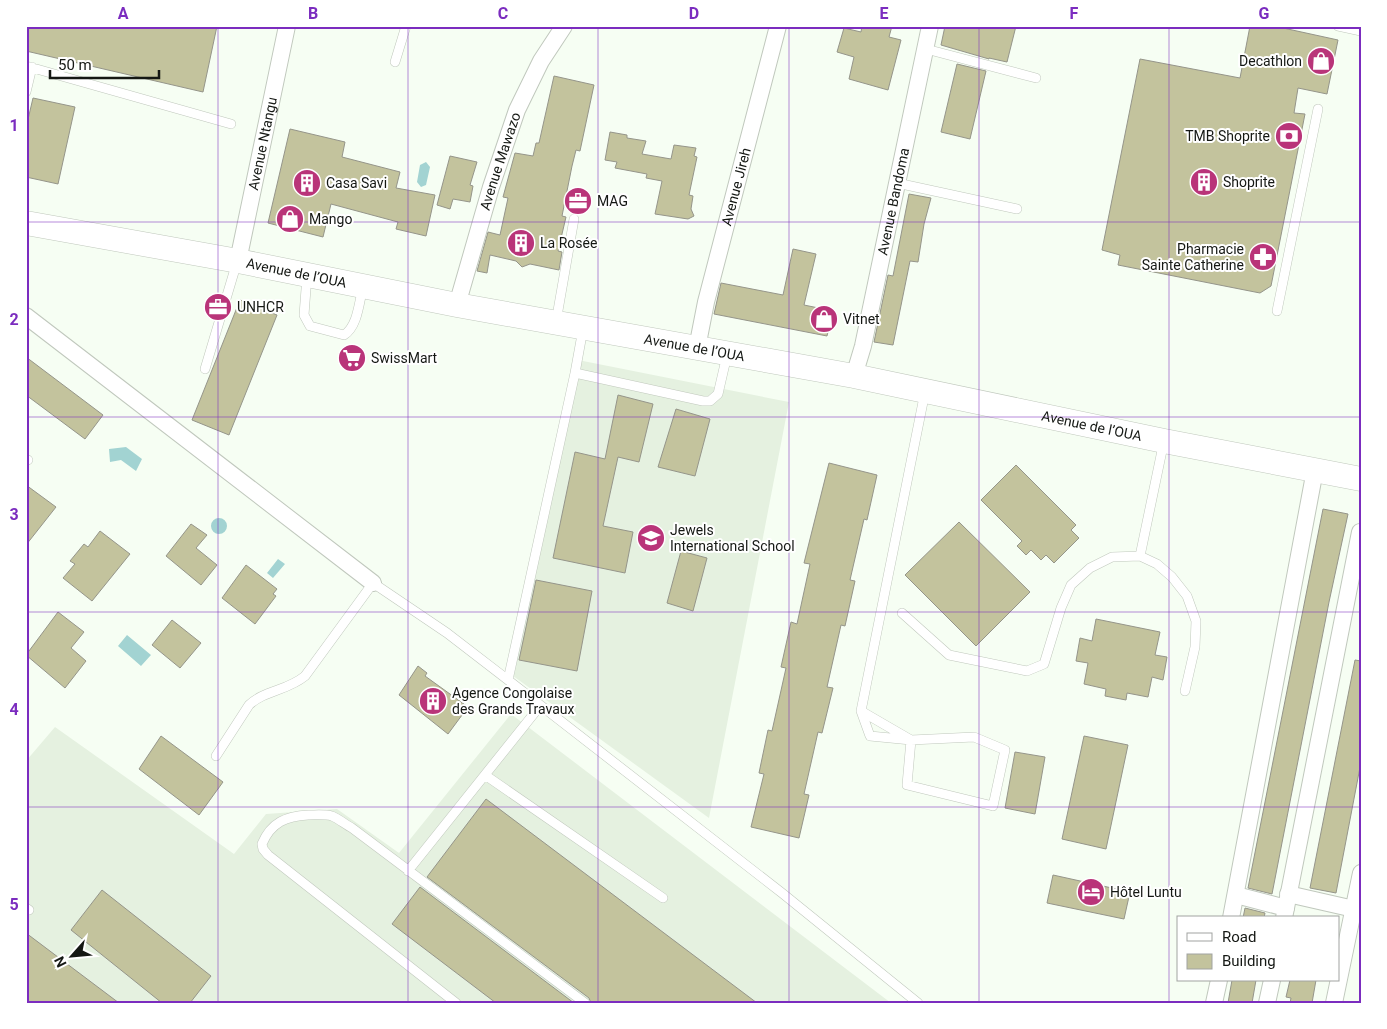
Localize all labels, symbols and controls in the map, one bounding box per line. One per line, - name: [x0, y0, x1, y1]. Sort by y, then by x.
- text: A: [118, 4, 129, 23]
- text: B: [308, 4, 318, 23]
- text: C: [498, 4, 508, 23]
- text: D: [689, 4, 699, 23]
- text: E: [880, 4, 889, 23]
- text: F: [1070, 4, 1079, 23]
- text: G: [1259, 4, 1270, 23]
- shop icon: Decathlon: [1306, 46, 1336, 76]
- scale bar: [50, 48, 159, 80]
- place label: Decathlon: [1239, 53, 1302, 69]
- text: 50 m: [58, 56, 92, 74]
- street label: Avenue Ntangu: [245, 95, 280, 192]
- street label: Avenue Mawazo: [477, 110, 524, 212]
- text: 1: [9, 116, 19, 135]
- bank icon: TMB Shoprite: [1274, 121, 1304, 151]
- place label: TMB Shoprite: [1185, 128, 1270, 144]
- street label: Avenue Jireh: [718, 146, 754, 228]
- street label: Avenue Bandoma: [874, 146, 912, 257]
- building icon: Shoprite: [1189, 167, 1219, 197]
- building icon: Casa Savi: [292, 168, 322, 198]
- place label: Shoprite: [1223, 174, 1275, 190]
- place label: Casa Savi: [326, 175, 387, 191]
- office icon: MAG: [563, 186, 593, 216]
- place label: MAG: [597, 193, 628, 209]
- shop icon: Mango: [275, 204, 305, 234]
- place label: Mango: [309, 211, 352, 227]
- building icon: La Rosée: [506, 228, 536, 258]
- place label: La Rosée: [540, 235, 597, 251]
- place label: Pharmacie Sainte Catherine: [1142, 241, 1244, 273]
- pharmacy icon: Pharmacie Sainte Catherine: [1248, 242, 1278, 272]
- street label: Avenue de l’OUA: [245, 255, 348, 291]
- office icon: UNHCR: [203, 292, 233, 322]
- place label: UNHCR: [237, 299, 284, 315]
- shop icon: Vitnet: [809, 304, 839, 334]
- text: 2: [9, 310, 19, 329]
- place label: Vitnet: [843, 311, 880, 327]
- street label: Avenue de l’OUA: [643, 331, 746, 364]
- supermarket icon: SwissMart: [337, 343, 367, 373]
- place label: SwissMart: [371, 350, 438, 366]
- street label: Avenue de l’OUA: [1040, 408, 1143, 444]
- text: 3: [9, 505, 19, 524]
- place label: Jewels International School: [670, 522, 795, 554]
- school or university icon: Jewels International School: [636, 523, 666, 553]
- place label: Agence Congolaise des Grands Travaux: [452, 685, 575, 717]
- building icon: Agence Congolaise des Grands Travaux: [418, 686, 448, 716]
- text: 4: [9, 700, 19, 719]
- hotel icon: Hôtel Luntu: [1076, 877, 1106, 907]
- place label: Hôtel Luntu: [1110, 884, 1182, 900]
- text: 5: [9, 895, 19, 914]
- legend: [1177, 916, 1340, 982]
- text: Road: [1222, 928, 1256, 946]
- north arrow: [48, 932, 98, 982]
- text: Building: [1222, 952, 1276, 970]
- text: N: [51, 954, 70, 970]

